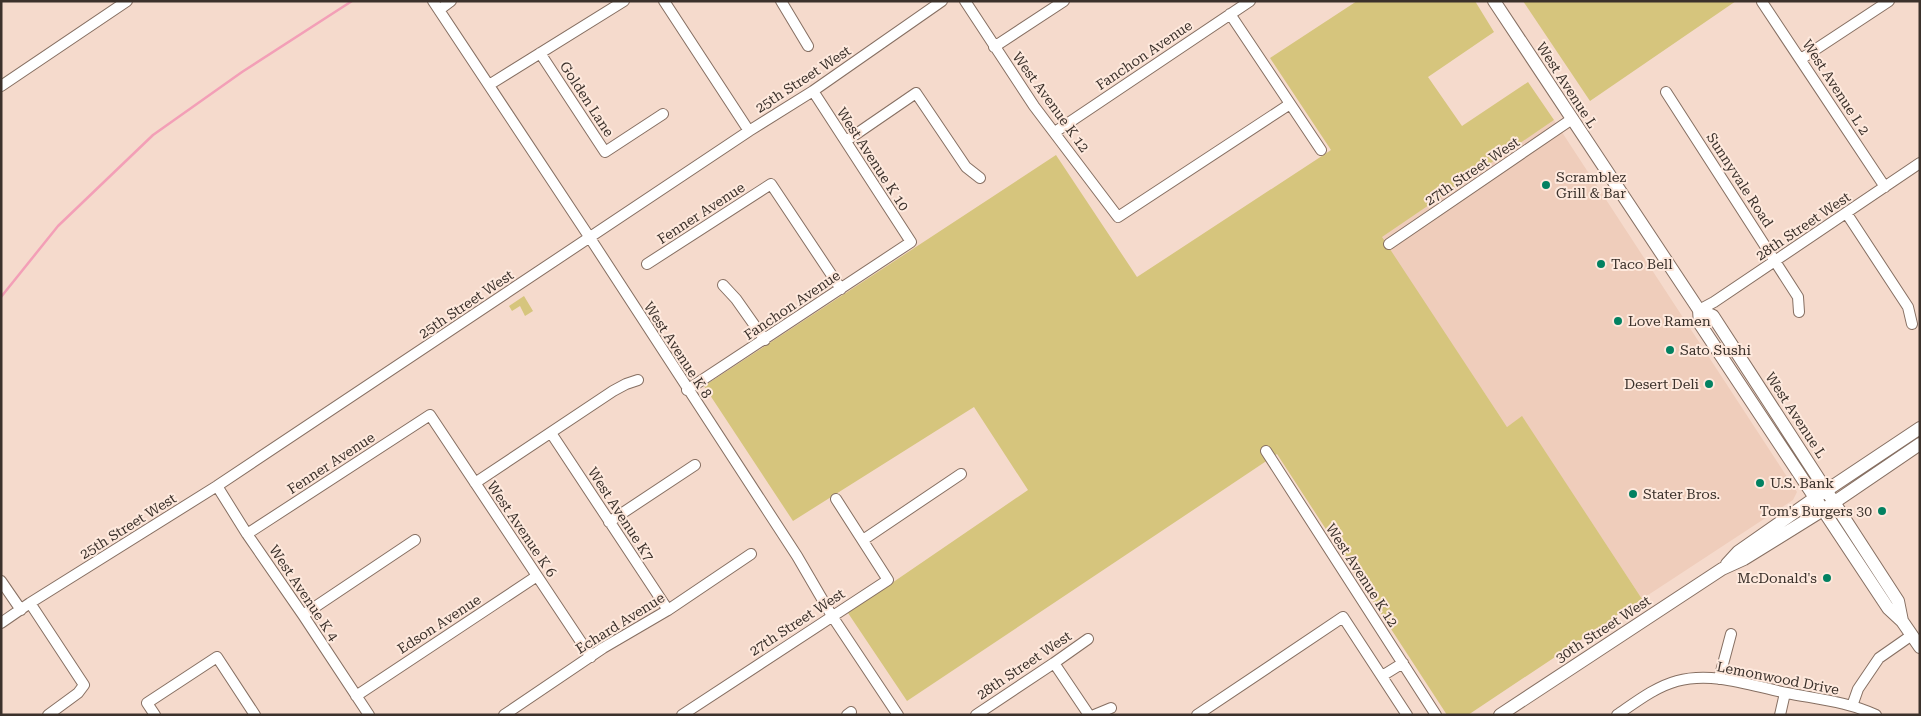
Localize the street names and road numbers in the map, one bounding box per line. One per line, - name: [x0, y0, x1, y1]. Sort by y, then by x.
- street label: Fanchon Avenue: [1093, 17, 1195, 93]
- street label: West Avenue L 2: [1799, 36, 1873, 138]
- street label: West Avenue L: [1533, 39, 1601, 131]
- street label: 25th Street West: [752, 42, 854, 116]
- street label: West Avenue K 12: [1009, 49, 1093, 155]
- street label: Golden Lane: [557, 58, 617, 140]
- street label: West Avenue K 10: [834, 104, 912, 214]
- street label: Sunnyvale Road: [1704, 130, 1777, 230]
- street label: 27th Street West: [1422, 134, 1522, 208]
- street label: Fenner Avenue: [654, 179, 748, 247]
- street label: 28th Street West: [1753, 189, 1853, 263]
- street label: 25th Street West: [416, 267, 516, 341]
- street label: Fanchon Avenue: [741, 267, 843, 343]
- street label: West Avenue K 8: [641, 299, 715, 401]
- street label: West Avenue L: [1762, 369, 1830, 461]
- street label: Fenner Avenue: [284, 429, 378, 497]
- street label: West Avenue K7: [585, 464, 657, 564]
- street label: West Avenue K 6: [484, 478, 560, 580]
- street label: 25th Street West: [77, 490, 179, 562]
- street label: West Avenue K 12: [1323, 520, 1401, 630]
- street label: West Avenue K 4: [266, 542, 342, 644]
- street label: 27th Street West: [746, 585, 848, 659]
- street label: Echard Avenue: [573, 589, 668, 657]
- street label: Edson Avenue: [394, 591, 484, 657]
- street label: 30th Street West: [1552, 592, 1654, 666]
- street label: 28th Street West: [974, 628, 1074, 702]
- street label: Lemonwood Drive: [1715, 658, 1841, 698]

